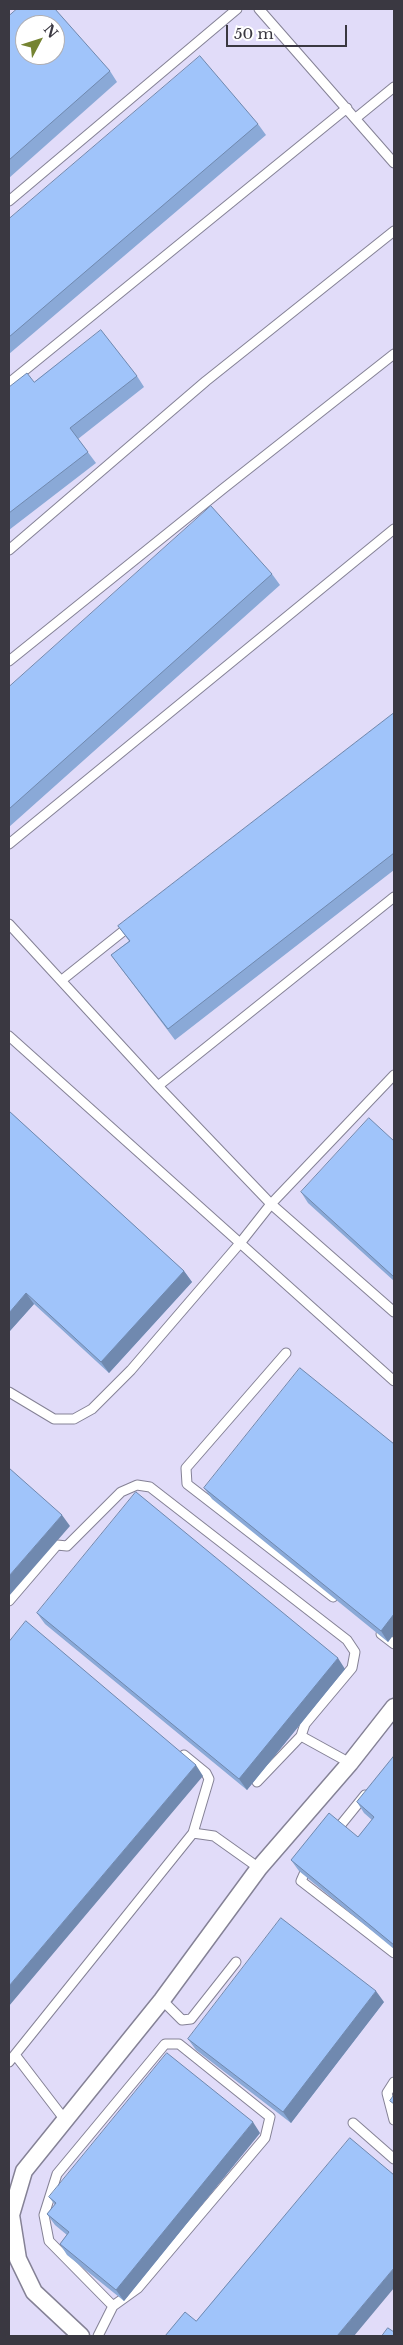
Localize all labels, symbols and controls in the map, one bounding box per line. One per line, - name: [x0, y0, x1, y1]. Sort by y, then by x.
- north arrow: [15, 15, 65, 65]
- scale bar: [228, 15, 349, 47]
- text: N: [40, 20, 62, 42]
- text: 50 m: [234, 24, 274, 43]

